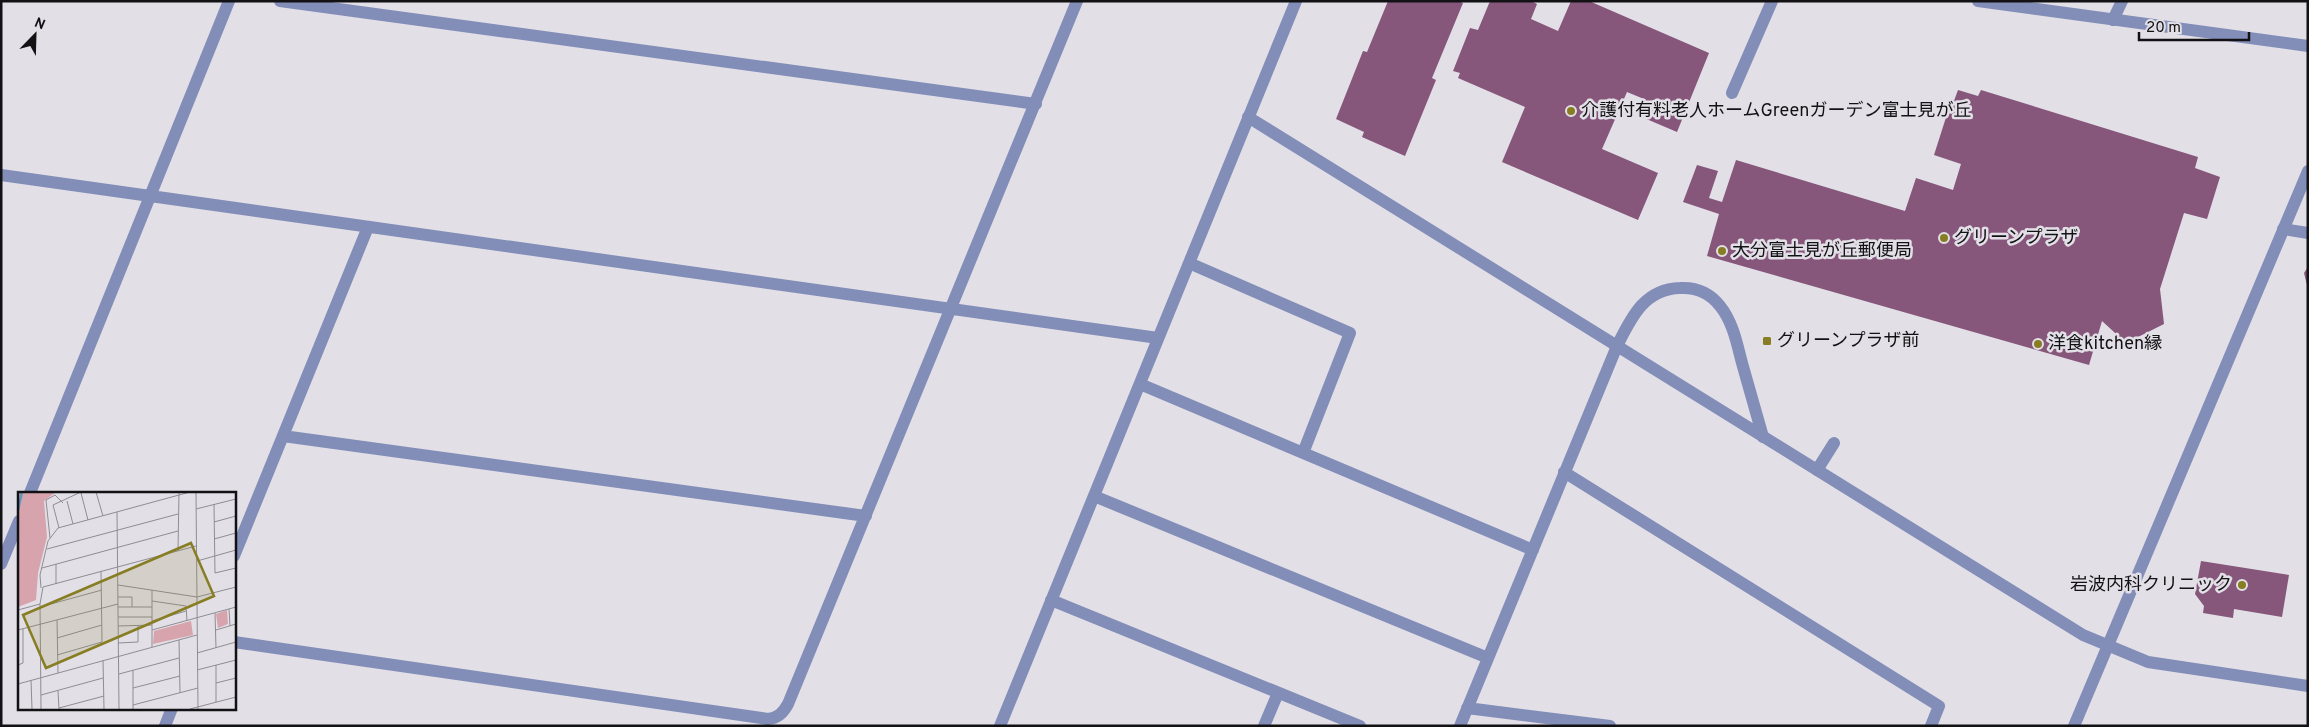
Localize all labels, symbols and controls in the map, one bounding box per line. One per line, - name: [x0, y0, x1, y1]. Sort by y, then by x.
- north arrow: [10, 10, 60, 60]
- scale bar: [2139, 10, 2249, 42]
- text: N: [32, 15, 47, 34]
- text: 20 m: [2146, 19, 2181, 38]
- place label: 介護付有料老人ホームGreenガーデン富士見が丘: [1581, 100, 1971, 123]
- marker: 介護付有料老人ホームGreenガーデン富士見が丘: [1565, 105, 1577, 117]
- place label: グリーンプラザ: [1954, 227, 2079, 250]
- marker: グリーンプラザ: [1938, 232, 1950, 244]
- place label: 大分富士見が丘郵便局: [1732, 240, 1912, 263]
- marker: 大分富士見が丘郵便局: [1716, 245, 1728, 257]
- place label: グリーンプラザ前: [1777, 330, 1920, 353]
- place label: 洋食kitchen縁: [2048, 333, 2162, 356]
- marker: グリーンプラザ前: [1761, 335, 1773, 347]
- marker: 洋食kitchen縁: [2032, 338, 2044, 350]
- inset map: [18, 492, 235, 710]
- place label: 岩波内科クリニック: [2070, 574, 2232, 597]
- marker: 岩波内科クリニック: [2236, 579, 2248, 591]

